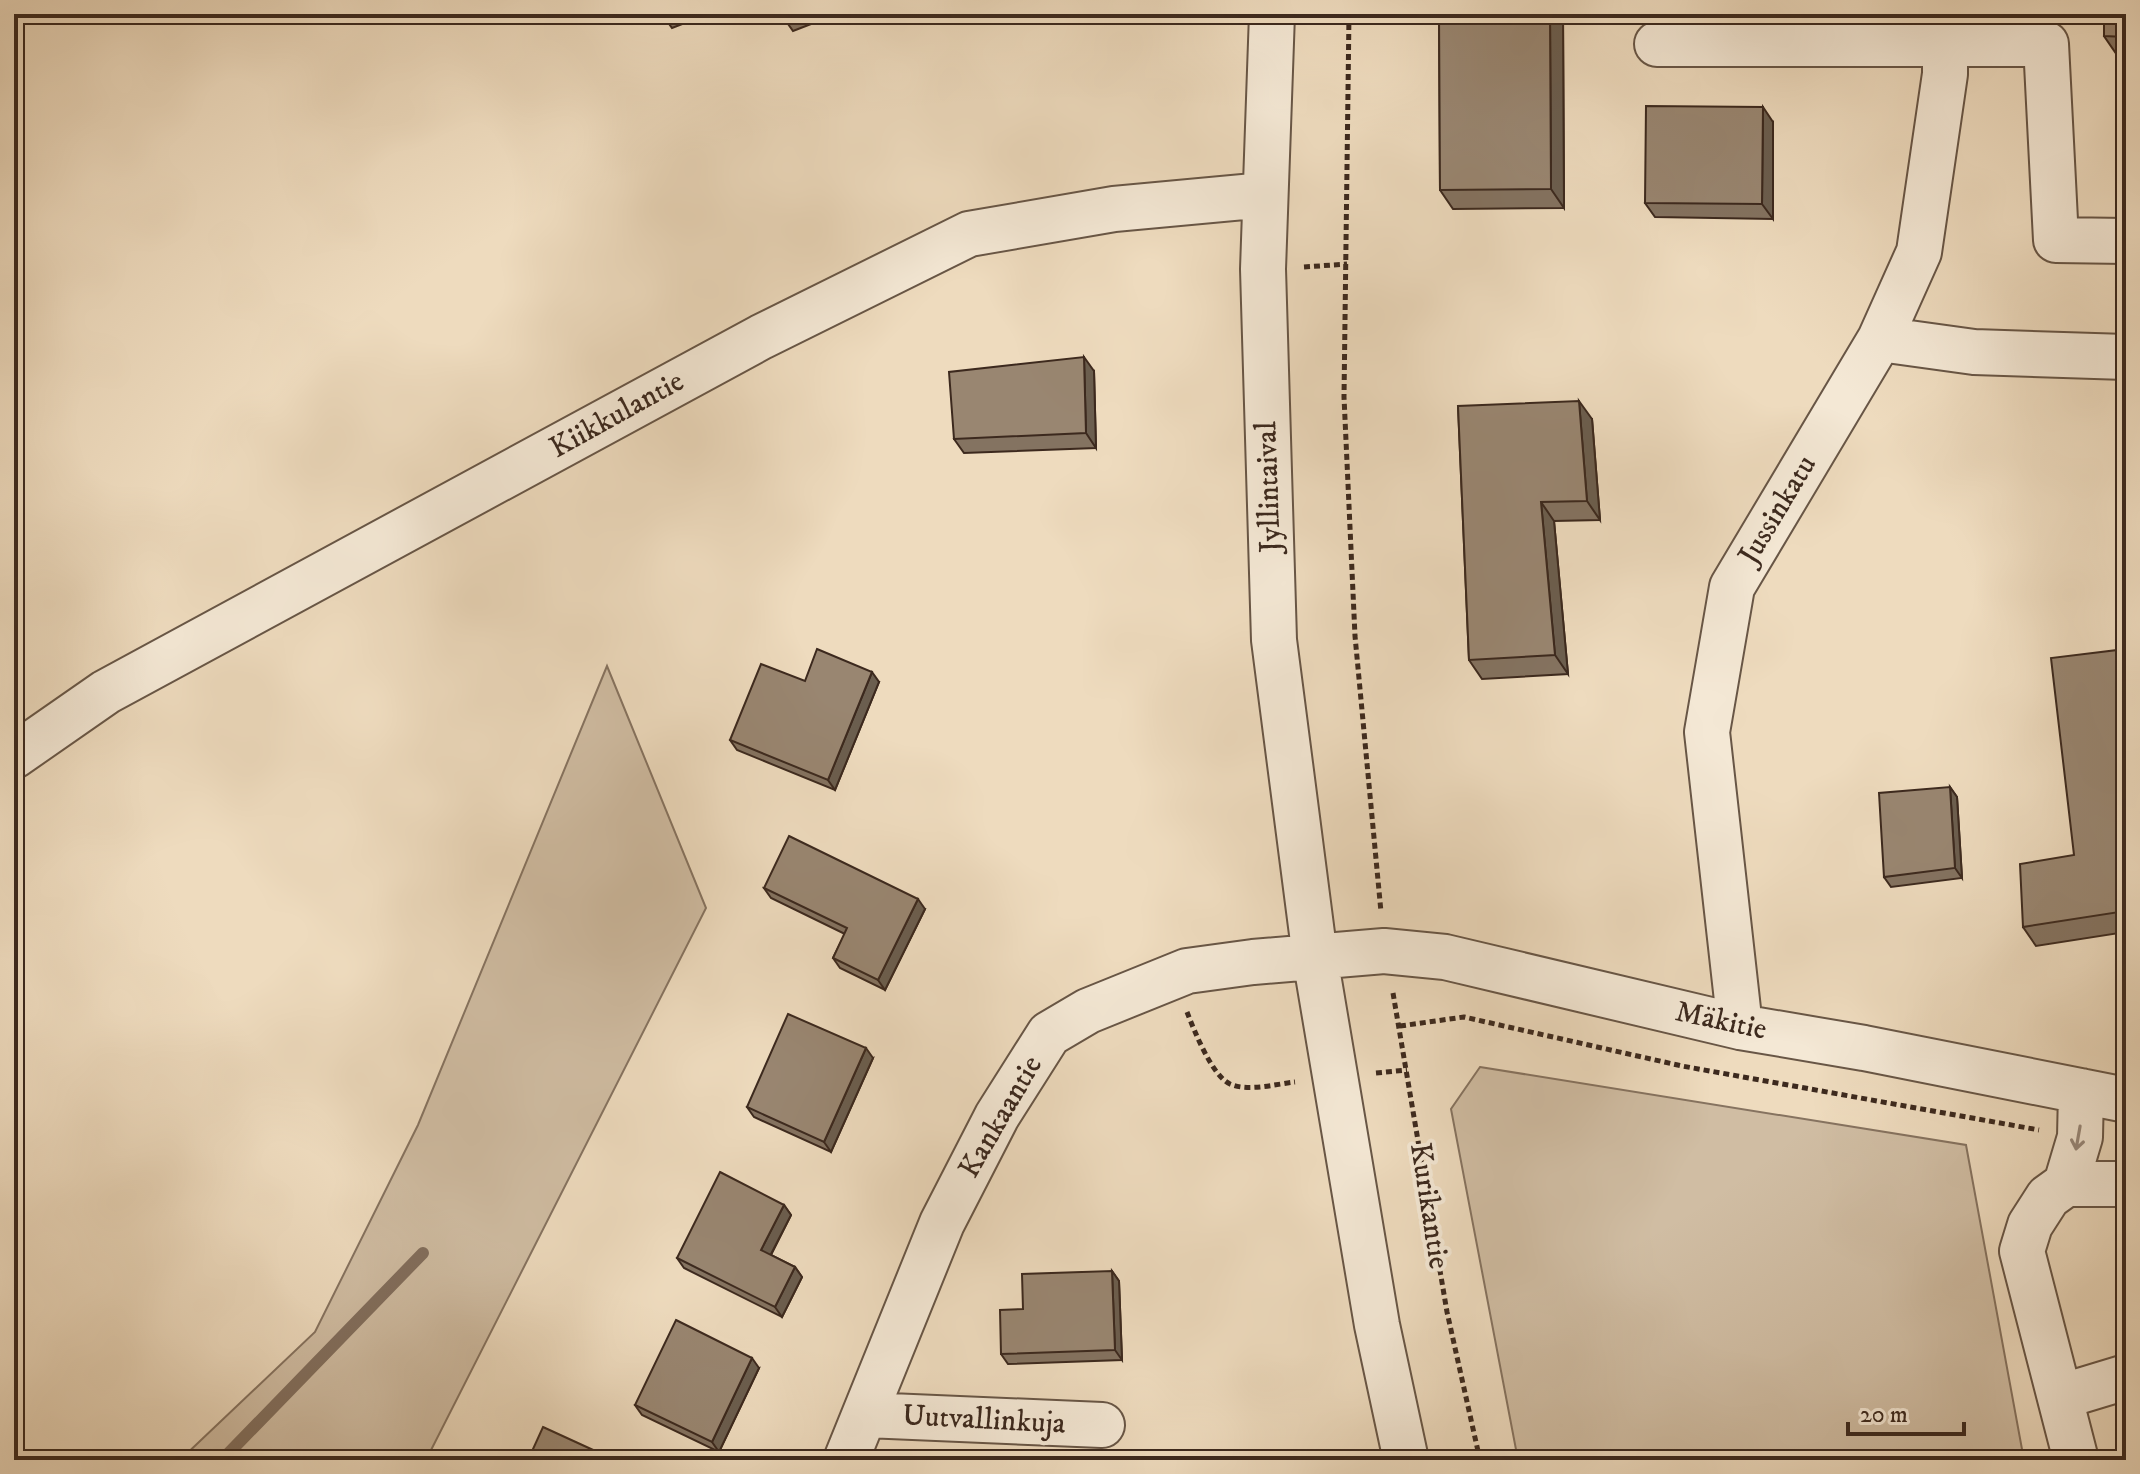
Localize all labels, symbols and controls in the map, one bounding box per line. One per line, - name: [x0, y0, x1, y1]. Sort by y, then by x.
- street label: Kiikkulantie: [543, 363, 691, 467]
- street label: Jyllintaival: [1248, 421, 1290, 556]
- street label: Jussinkatu: [1729, 449, 1825, 574]
- street label: Mäkitie: [1672, 993, 1770, 1049]
- street label: Kankaantie: [951, 1049, 1051, 1185]
- one-way arrow: [2069, 1125, 2084, 1150]
- street label: Kurikantie: [1401, 1140, 1457, 1272]
- scale bar: [1848, 1386, 1964, 1436]
- street label: Uutvallinkuja: [902, 1397, 1067, 1443]
- text: 20 m: [1860, 1400, 1908, 1430]

